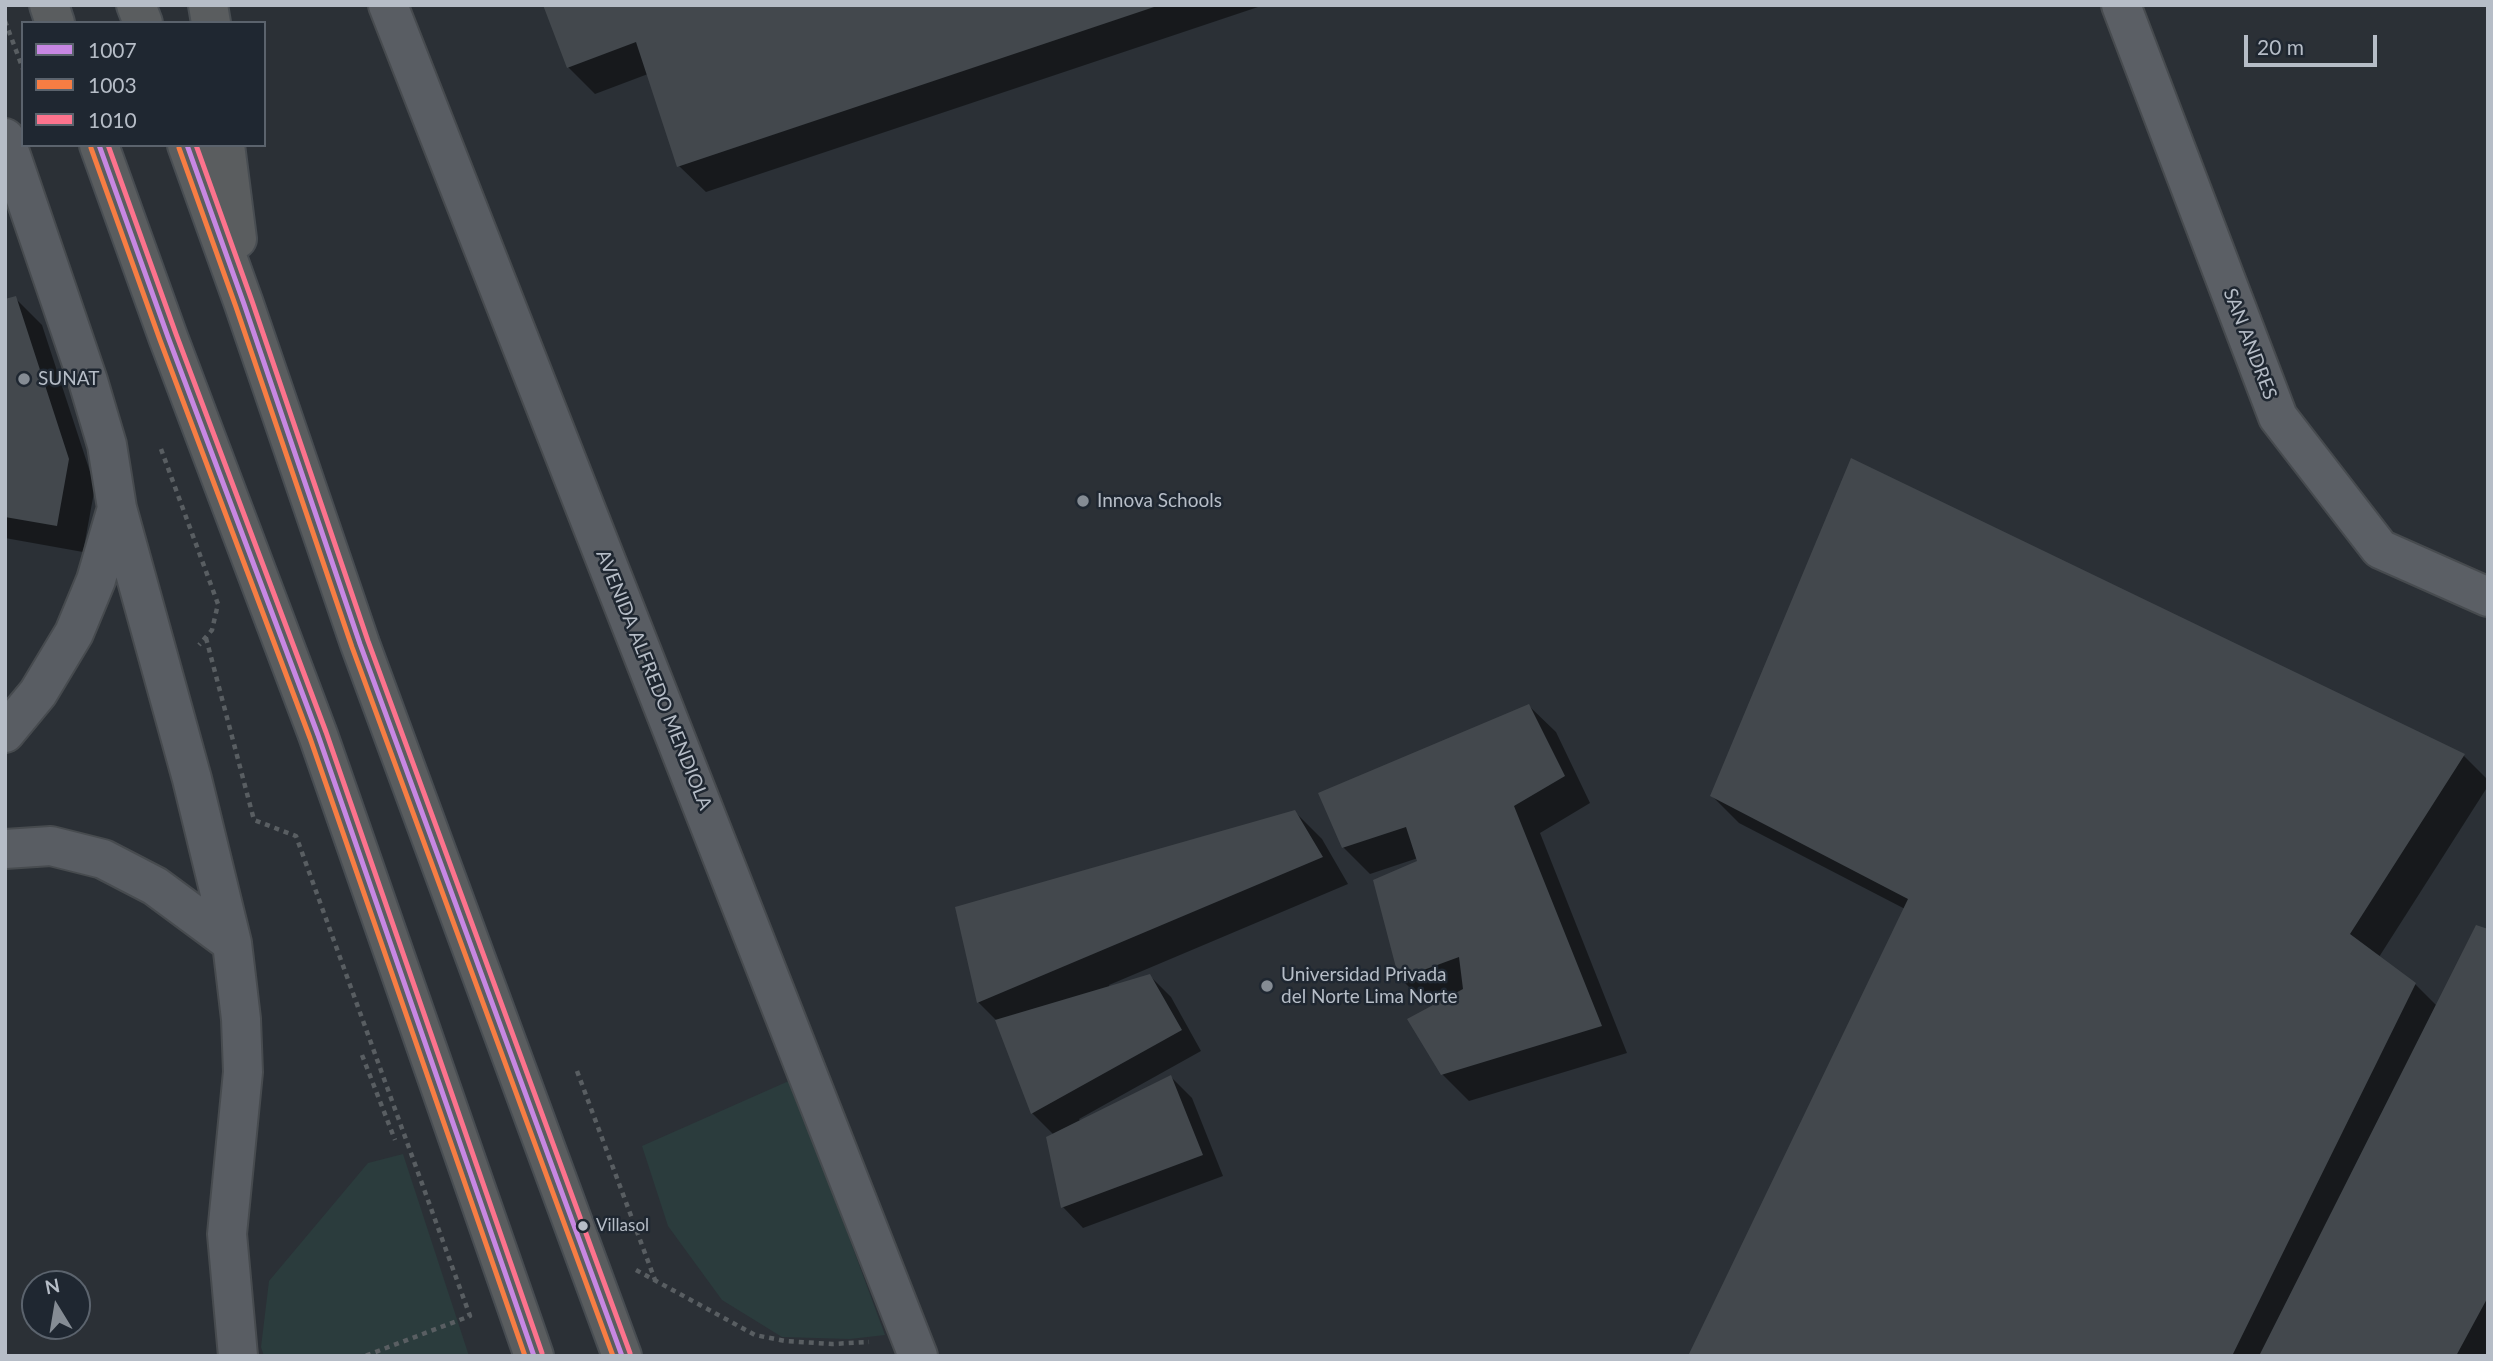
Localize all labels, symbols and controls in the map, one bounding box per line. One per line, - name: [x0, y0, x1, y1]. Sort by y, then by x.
- legend: [21, 21, 266, 147]
- scale bar: [2248, 21, 2381, 65]
- text: 20 m: [2257, 34, 2304, 59]
- text: 1007: [88, 37, 137, 62]
- text: 1003: [88, 72, 137, 97]
- text: 1010: [88, 107, 137, 132]
- street label: SAN ANDRES: [2218, 285, 2282, 403]
- place label: SUNAT: [38, 368, 100, 390]
- marker: SUNAT: [16, 371, 32, 387]
- place label: Innova Schools: [1097, 490, 1222, 512]
- marker: Innova Schools: [1075, 493, 1091, 509]
- street label: AVENIDA ALFREDO MENDIOLA: [591, 546, 717, 814]
- place label: Universidad Privada del Norte Lima Norte: [1281, 964, 1458, 1008]
- marker: Universidad Privada del Norte Lima Norte: [1259, 978, 1275, 994]
- place label: Villasol: [596, 1216, 649, 1236]
- marker: Villasol: [576, 1219, 590, 1233]
- north arrow: [21, 1270, 91, 1340]
- text: N: [43, 1273, 62, 1299]

